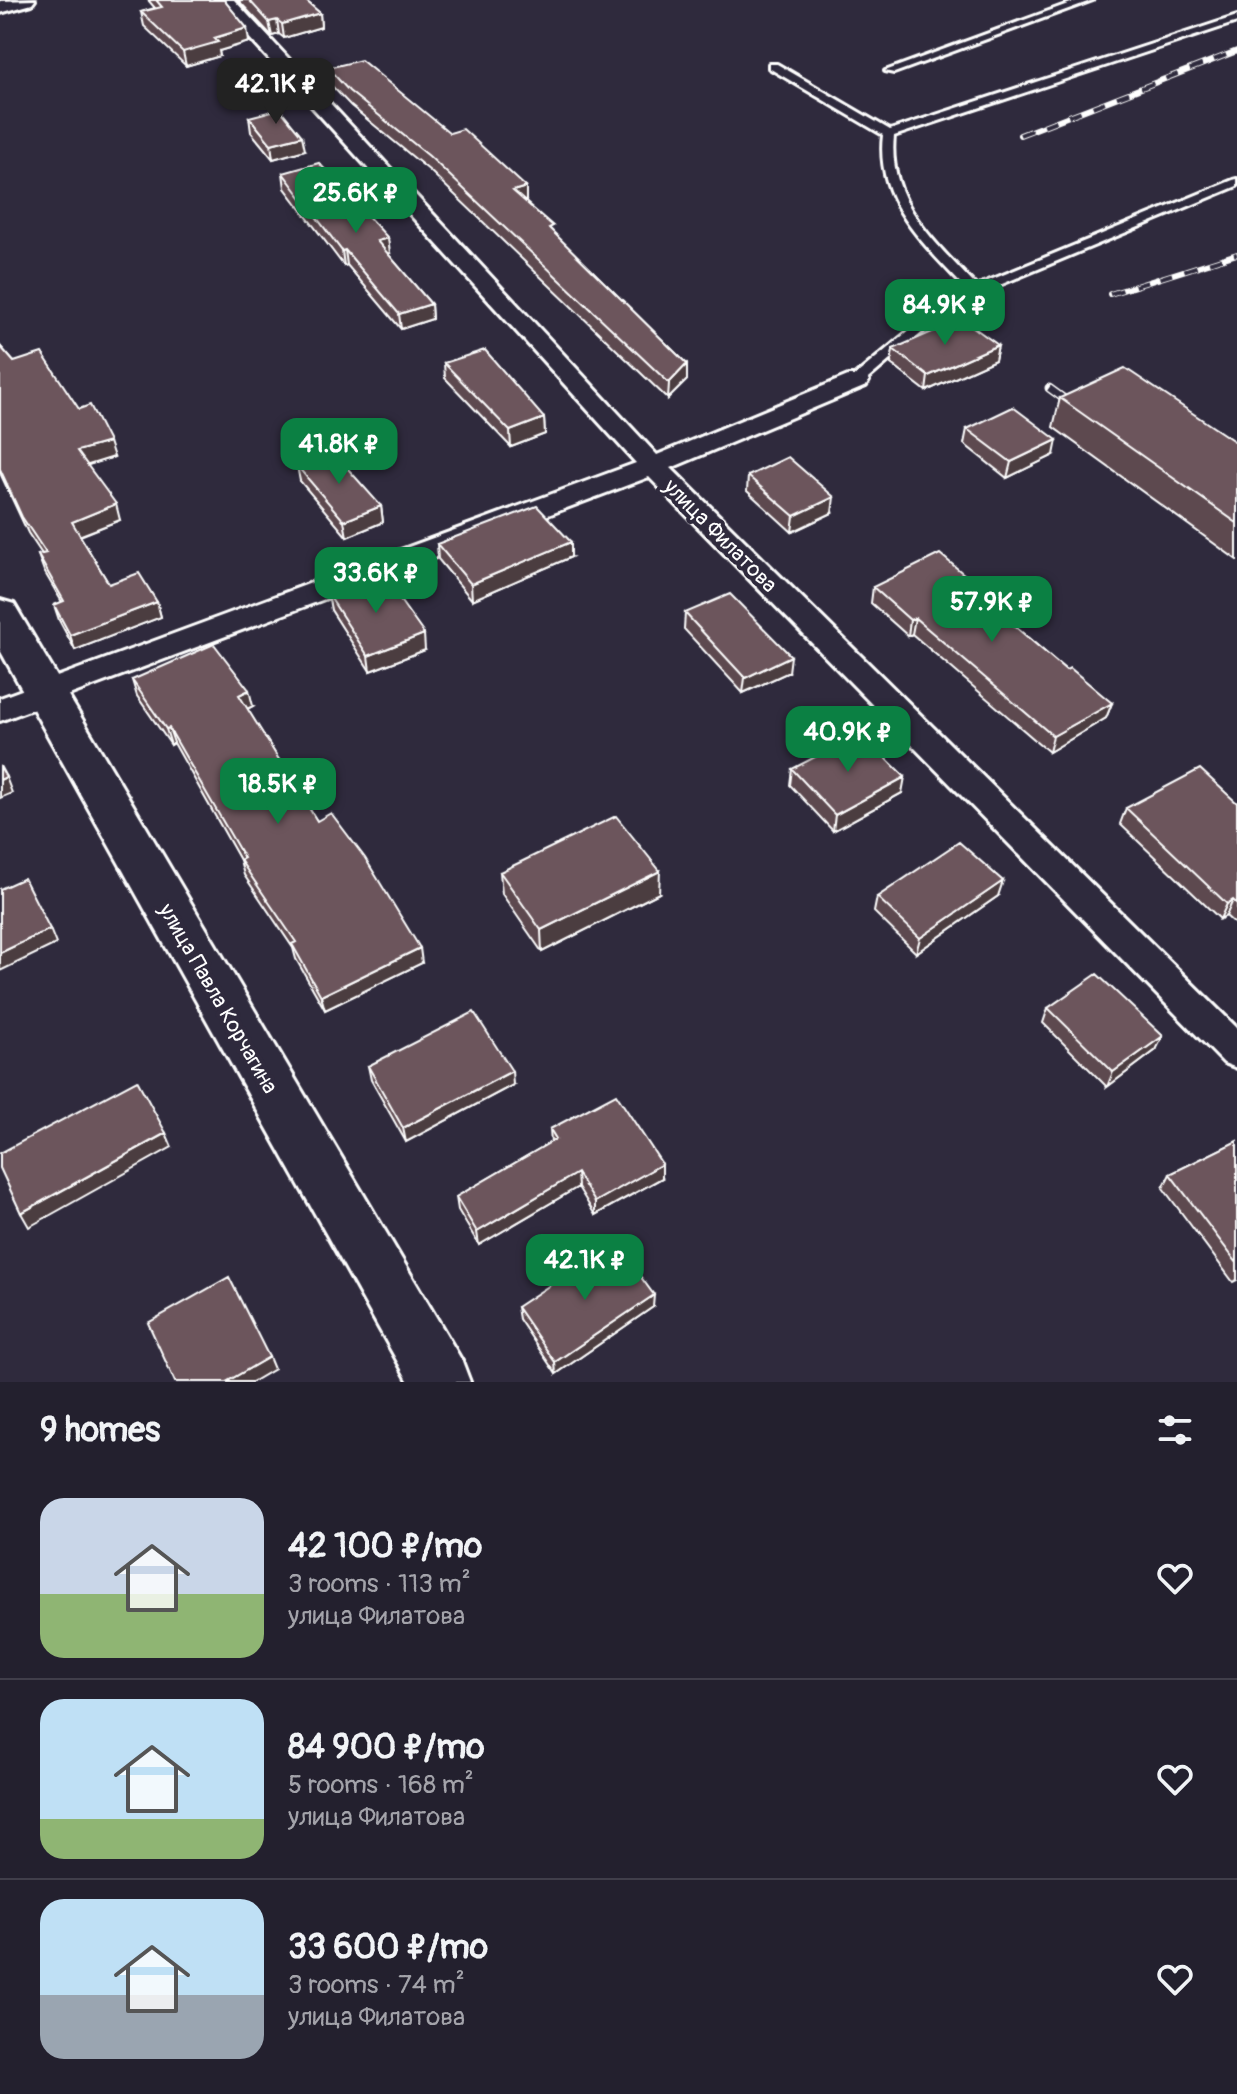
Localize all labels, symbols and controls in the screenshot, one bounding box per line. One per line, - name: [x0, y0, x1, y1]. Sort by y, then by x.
- pin: 42.1K ₽: [202, 58, 350, 126]
- text: 42.1K ₽: [235, 68, 317, 100]
- pin: 25.6K ₽: [282, 167, 430, 235]
- text: 25.6K ₽: [313, 177, 399, 209]
- pin: 84.9K ₽: [871, 279, 1019, 347]
- text: 84.9K ₽: [903, 289, 987, 321]
- pin: 41.8K ₽: [265, 418, 413, 486]
- text: 41.8K ₽: [299, 428, 379, 460]
- street label: улица Филатова: [657, 472, 783, 599]
- pin: 33.6K ₽: [302, 547, 450, 615]
- text: 33.6K ₽: [333, 557, 419, 589]
- pin: 57.9K ₽: [918, 576, 1066, 644]
- text: 57.9K ₽: [950, 586, 1034, 618]
- pin: 40.9K ₽: [774, 706, 922, 774]
- text: 40.9K ₽: [804, 716, 892, 748]
- pin: 18.5K ₽: [204, 758, 352, 826]
- text: 18.5K ₽: [238, 768, 318, 800]
- street label: улица Павла Корчагина: [152, 898, 284, 1099]
- pin: 42.1K ₽: [511, 1234, 659, 1302]
- text: 42.1K ₽: [544, 1244, 626, 1276]
- icon: filters: [1153, 1408, 1197, 1452]
- text: 9 homes: [40, 1409, 160, 1452]
- text: 42 100 ₽/mo: [288, 1525, 482, 1568]
- icon: home: [104, 1530, 200, 1626]
- icon: heart: [1153, 1556, 1197, 1600]
- text: 3 rooms · 113 m²: [288, 1568, 471, 1600]
- text: улица Филатова: [288, 1600, 465, 1632]
- text: 84 900 ₽/mo: [288, 1726, 485, 1769]
- icon: home: [104, 1731, 200, 1827]
- icon: heart: [1153, 1757, 1197, 1801]
- text: 5 rooms · 168 m²: [288, 1769, 474, 1801]
- text: улица Филатова: [288, 1801, 465, 1833]
- text: 33 600 ₽/mo: [288, 1926, 488, 1969]
- icon: home: [104, 1931, 200, 2027]
- icon: heart: [1153, 1957, 1197, 2001]
- text: 3 rooms · 74 m²: [288, 1969, 465, 2001]
- text: улица Филатова: [288, 2001, 465, 2033]

